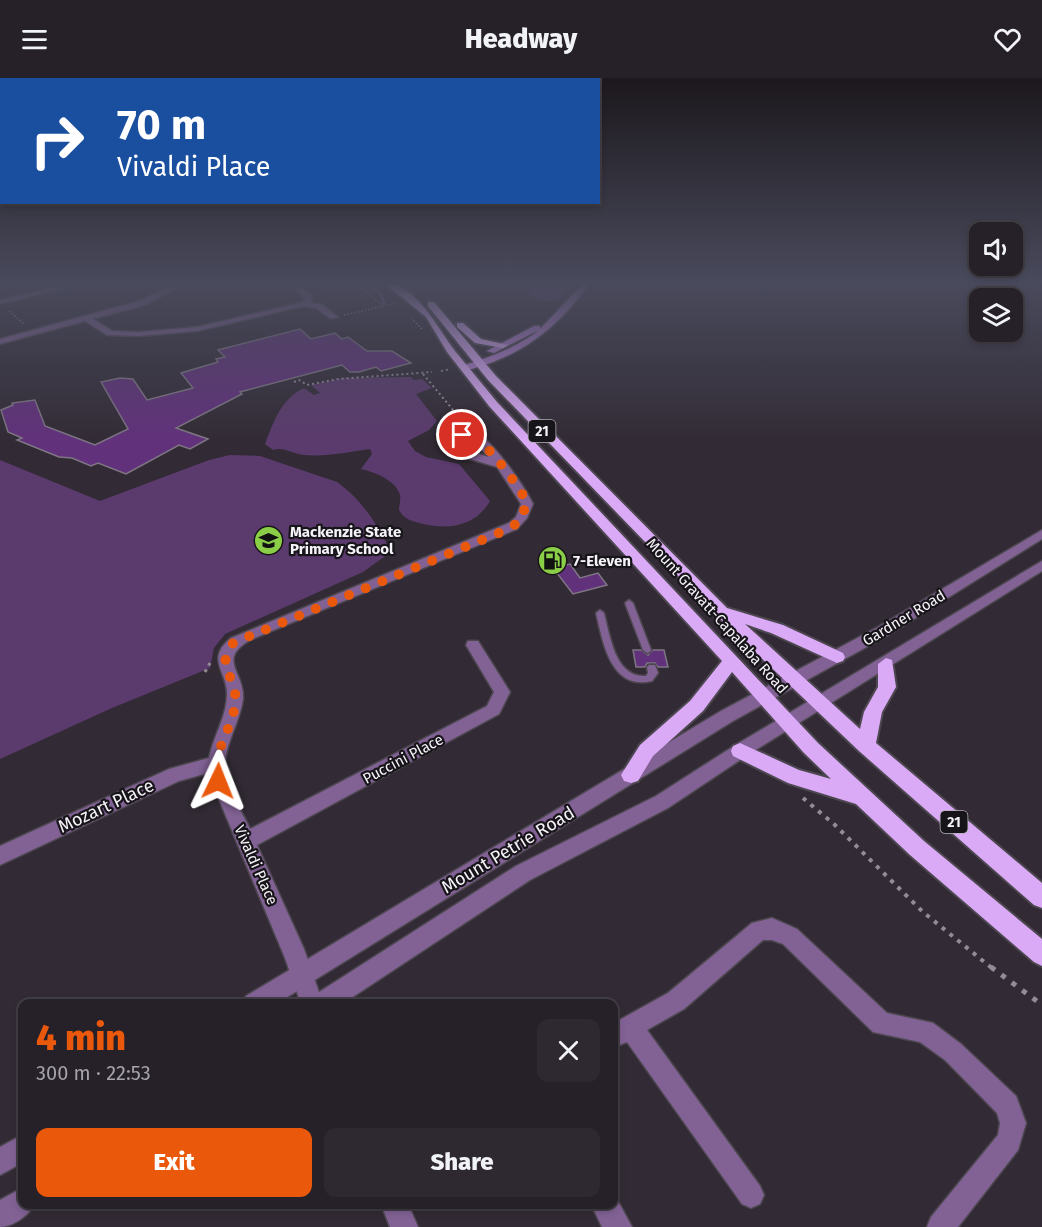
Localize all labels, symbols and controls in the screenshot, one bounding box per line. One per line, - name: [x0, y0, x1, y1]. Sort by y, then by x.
- icon: menu: [18, 23, 51, 56]
- text: Headway: [465, 23, 577, 55]
- icon: heart: [991, 23, 1024, 56]
- text: 70 m: [117, 100, 206, 150]
- icon: right: [18, 102, 96, 180]
- text: Vivaldi Place: [117, 151, 271, 183]
- map controls: [969, 222, 1023, 342]
- button: sound: [969, 222, 1023, 276]
- button: layers: [969, 288, 1023, 342]
- pin: [436, 409, 487, 460]
- icon: arrive: [445, 418, 478, 451]
- road number: 21: [528, 420, 556, 442]
- place label: Mackenzie State Primary School: [290, 523, 401, 558]
- school or university icon: Mackenzie State Primary School: [253, 525, 285, 557]
- street label: Mount Gravatt-Capalaba Road: [642, 535, 792, 697]
- fuel station icon: 7-Eleven: [536, 545, 568, 577]
- place label: 7-Eleven: [573, 552, 631, 570]
- street label: Gardner Road: [859, 586, 949, 650]
- street label: Puccini Place: [360, 730, 446, 788]
- position arrow: [186, 749, 250, 813]
- street label: Mozart Place: [55, 774, 157, 838]
- street label: Mount Petrie Road: [438, 802, 578, 898]
- road number: 21: [940, 811, 968, 833]
- street label: Vivaldi Place: [230, 822, 282, 908]
- text: 4 min: [36, 1016, 126, 1060]
- button: close: [537, 1019, 600, 1082]
- text: 300 m · 22:53: [36, 1061, 151, 1085]
- button: Exit: [36, 1128, 312, 1197]
- button: Share: [324, 1128, 600, 1197]

